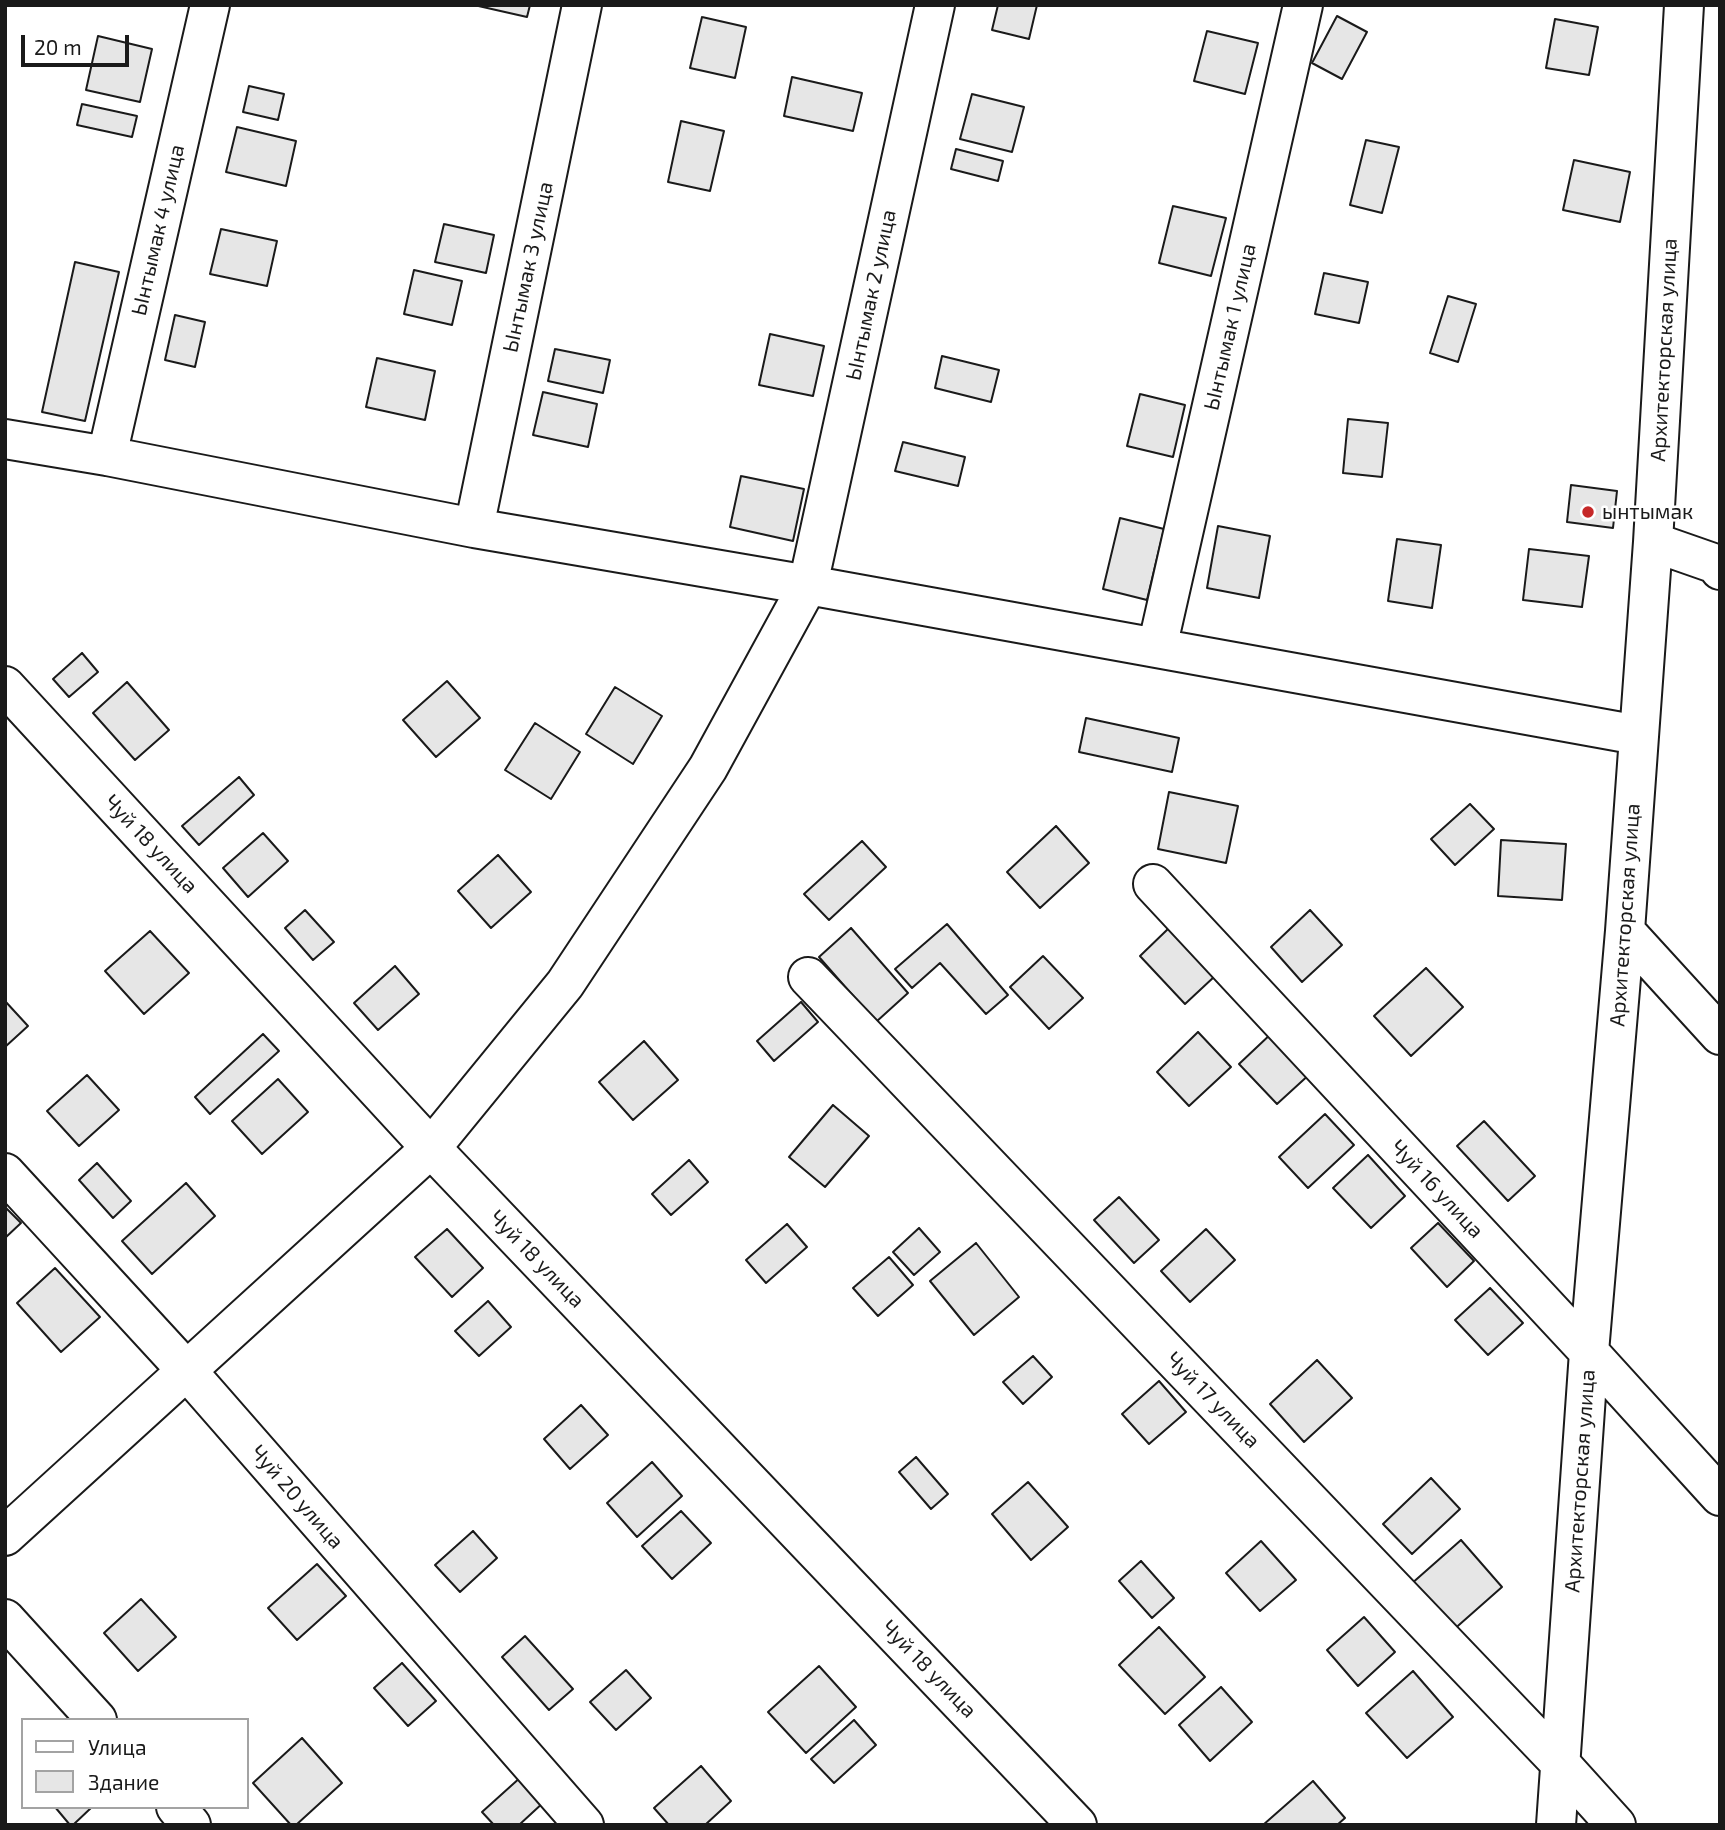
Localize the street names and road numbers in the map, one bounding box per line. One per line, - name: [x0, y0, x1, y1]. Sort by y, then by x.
- street label: Ынтымак 4 улица: [126, 142, 190, 318]
- street label: Ынтымак 3 улица: [498, 179, 558, 355]
- street label: Ынтымак 2 улица: [841, 207, 901, 383]
- street label: Архитекторская улица: [1646, 238, 1682, 462]
- street label: Ынтымак 1 улица: [1199, 241, 1261, 413]
- street label: Чуй 18 улица: [99, 789, 203, 899]
- street label: Архитекторская улица: [1605, 803, 1645, 1027]
- street label: Чуй 16 улица: [1385, 1135, 1489, 1243]
- street label: Чуй 18 улица: [484, 1205, 590, 1313]
- street label: Чуй 17 улица: [1161, 1347, 1265, 1453]
- street label: Архитекторская улица: [1560, 1369, 1600, 1593]
- street label: Чуй 20 улица: [245, 1440, 349, 1554]
- street label: Чуй 18 улица: [876, 1615, 982, 1723]

